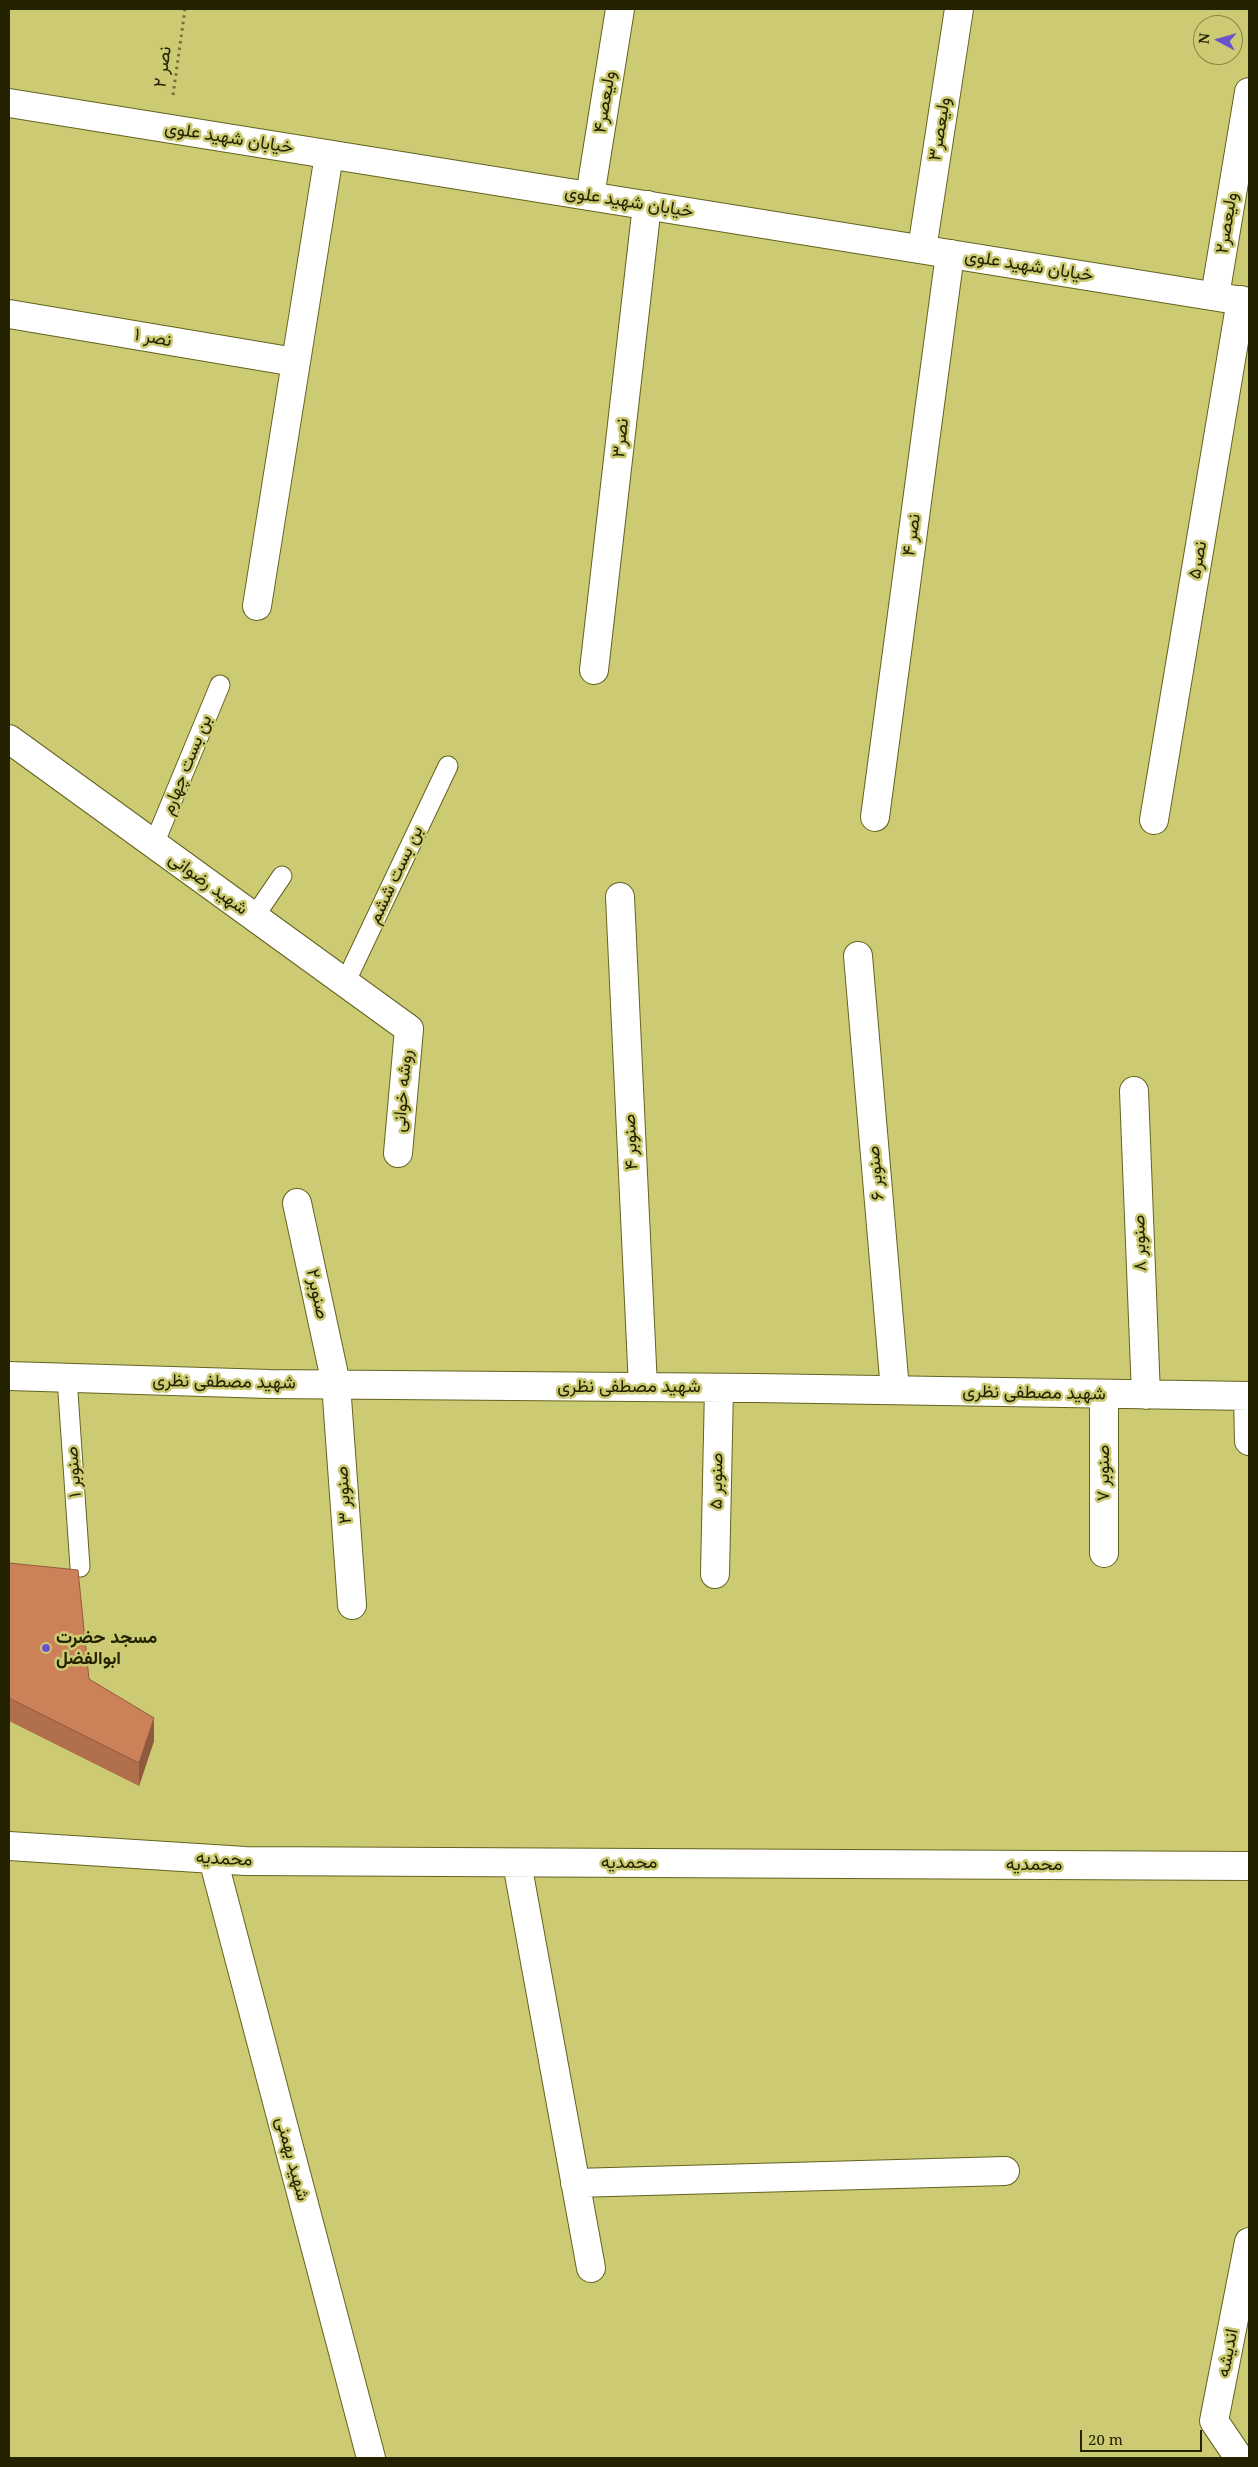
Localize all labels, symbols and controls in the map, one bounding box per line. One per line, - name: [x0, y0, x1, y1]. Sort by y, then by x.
- north arrow: [1193, 15, 1243, 65]
- text: N: [1194, 32, 1214, 45]
- street label: نصر ۲: [149, 45, 177, 89]
- street label: ولیعصر۴: [589, 69, 621, 135]
- street label: ولیعصر۳: [924, 96, 956, 162]
- street label: خیابان شهید علوی: [163, 117, 295, 159]
- street label: خیابان شهید علوی: [563, 181, 695, 223]
- street label: ولیعصر۲: [1211, 191, 1243, 255]
- street label: خیابان شهید علوی: [963, 245, 1095, 287]
- street label: نصر ۱: [133, 324, 173, 352]
- street label: نصر۳: [608, 417, 634, 459]
- street label: نصر ۴: [898, 512, 926, 558]
- street label: نصر۵: [1184, 539, 1212, 581]
- street label: بن بست چهارم: [157, 712, 217, 818]
- street label: بن بست ششم: [364, 823, 428, 927]
- street label: شهید رضوانی: [164, 848, 252, 920]
- street label: روشه خوانی: [389, 1049, 417, 1133]
- street label: صنوبر ۴: [619, 1113, 643, 1171]
- street label: صنوبر ۶: [863, 1145, 889, 1201]
- street label: صنوبر ۸: [1128, 1214, 1152, 1272]
- street label: صنوبر۲: [301, 1267, 333, 1321]
- street label: شهید مصطفی نظری: [152, 1370, 296, 1394]
- street label: شهید مصطفی نظری: [557, 1376, 701, 1398]
- street label: شهید مصطفی نظری: [962, 1381, 1106, 1405]
- street label: صنوبر ۷: [1093, 1445, 1115, 1501]
- street label: صنوبر ۱: [61, 1446, 87, 1498]
- street label: صنوبر ۵: [706, 1452, 728, 1510]
- street label: صنوبر ۳: [331, 1465, 357, 1525]
- place label: مسجد حضرت ابوالفضل: [56, 1627, 157, 1670]
- marker: مسجد حضرت ابوالفضل: [40, 1642, 52, 1654]
- street label: محمدیه: [195, 1847, 253, 1871]
- street label: محمدیه: [601, 1852, 657, 1874]
- street label: محمدیه: [1006, 1854, 1062, 1876]
- street label: شهید بهمنی: [270, 2115, 314, 2203]
- street label: اندیشه: [1213, 2327, 1243, 2379]
- scale bar: [1083, 2420, 1206, 2452]
- text: 20 m: [1088, 2429, 1123, 2449]

